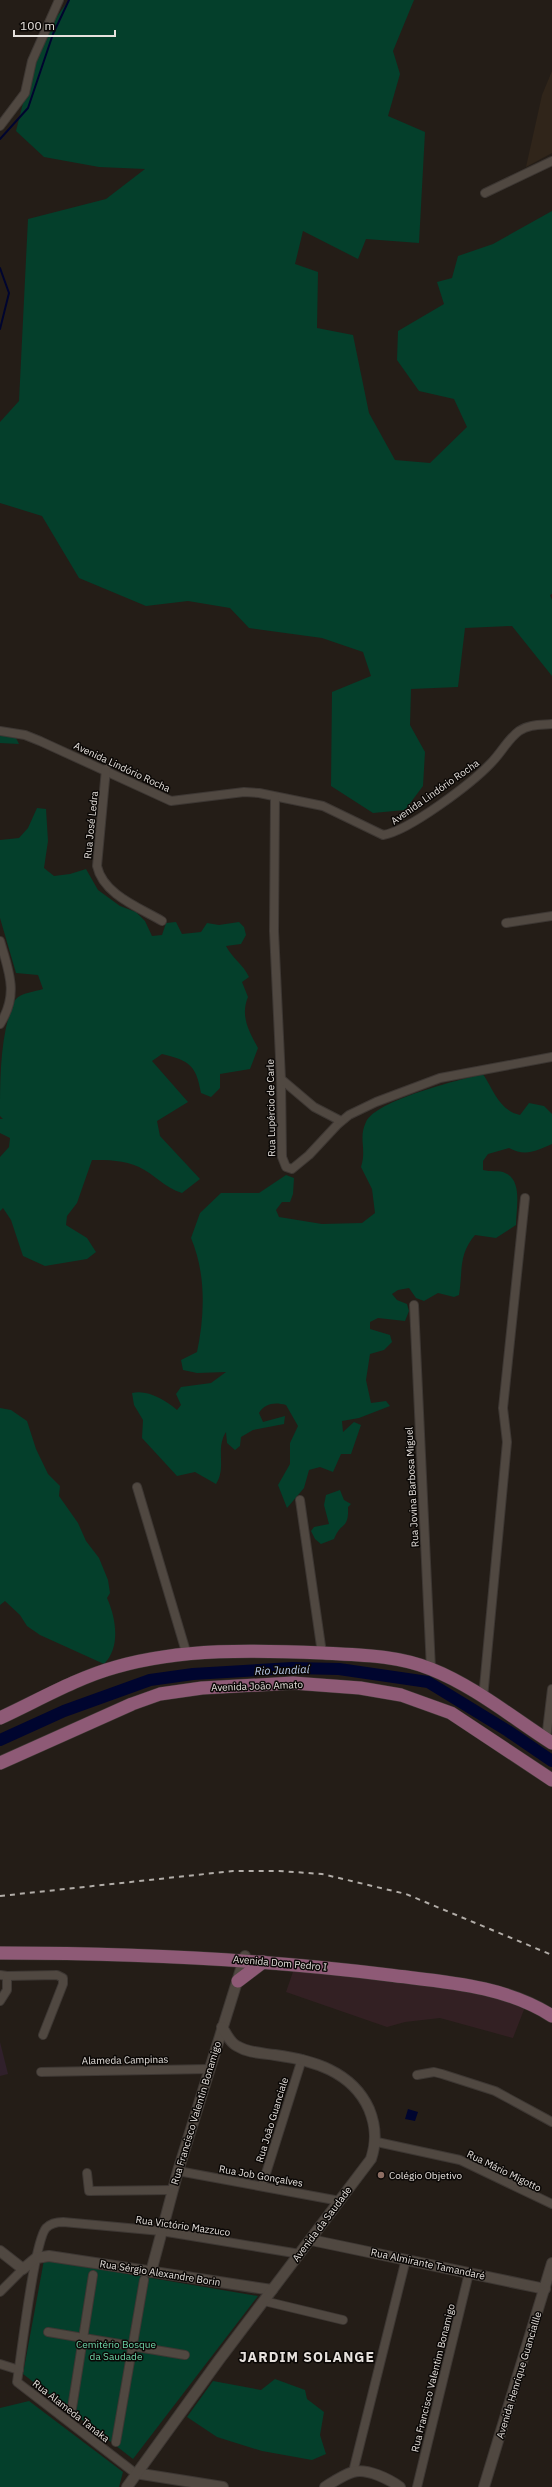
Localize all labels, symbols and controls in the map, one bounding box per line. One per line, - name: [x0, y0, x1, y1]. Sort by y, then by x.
- scale bar: [14, 12, 115, 38]
- text: 100 m: [20, 18, 55, 33]
- street label: Avenida Lindório Rocha: [72, 739, 173, 795]
- street label: Avenida Lindório Rocha: [388, 756, 482, 827]
- street label: Rua José Ledra: [81, 790, 101, 860]
- street label: Rua Lupércio de Carle: [264, 1058, 278, 1157]
- street label: Rua Jovina Barbosa Miguel: [402, 1426, 422, 1547]
- water label: Rio Jundiaí: [254, 1662, 311, 1678]
- street label: Avenida João Amato: [211, 1678, 303, 1694]
- street label: Avenida Dom Pedro I: [232, 1952, 328, 1974]
- street label: Rua Francisco Valentin Bonamigo: [168, 2039, 224, 2186]
- street label: Alameda Campinas: [82, 2053, 169, 2067]
- street label: Rua João Guanciale: [253, 2075, 291, 2164]
- street label: Rua Mário Migotto: [465, 2147, 544, 2195]
- street label: Rua Job Gonçalves: [218, 2162, 304, 2190]
- place label: Colégio Objetivo: [389, 2169, 462, 2182]
- marker: Colégio Objetivo: [376, 2170, 386, 2180]
- street label: Avenida da Saudade: [289, 2183, 355, 2264]
- street label: Rua Victório Mazzuco: [135, 2213, 232, 2239]
- street label: Rua Almirante Tamandaré: [370, 2246, 487, 2283]
- street label: Rua Sérgio Alexandre Borin: [99, 2257, 221, 2289]
- street label: Rua Francisco Valentim Bonamigo: [408, 2302, 458, 2454]
- street label: Avenida Henrique Guanciallle: [493, 2309, 545, 2440]
- park label: Cemitério Bosque da Saudade: [76, 2338, 156, 2363]
- district label: JARDIM SOLANGE: [239, 2348, 375, 2366]
- street label: Rua Alameda Tanaka: [30, 2377, 113, 2445]

